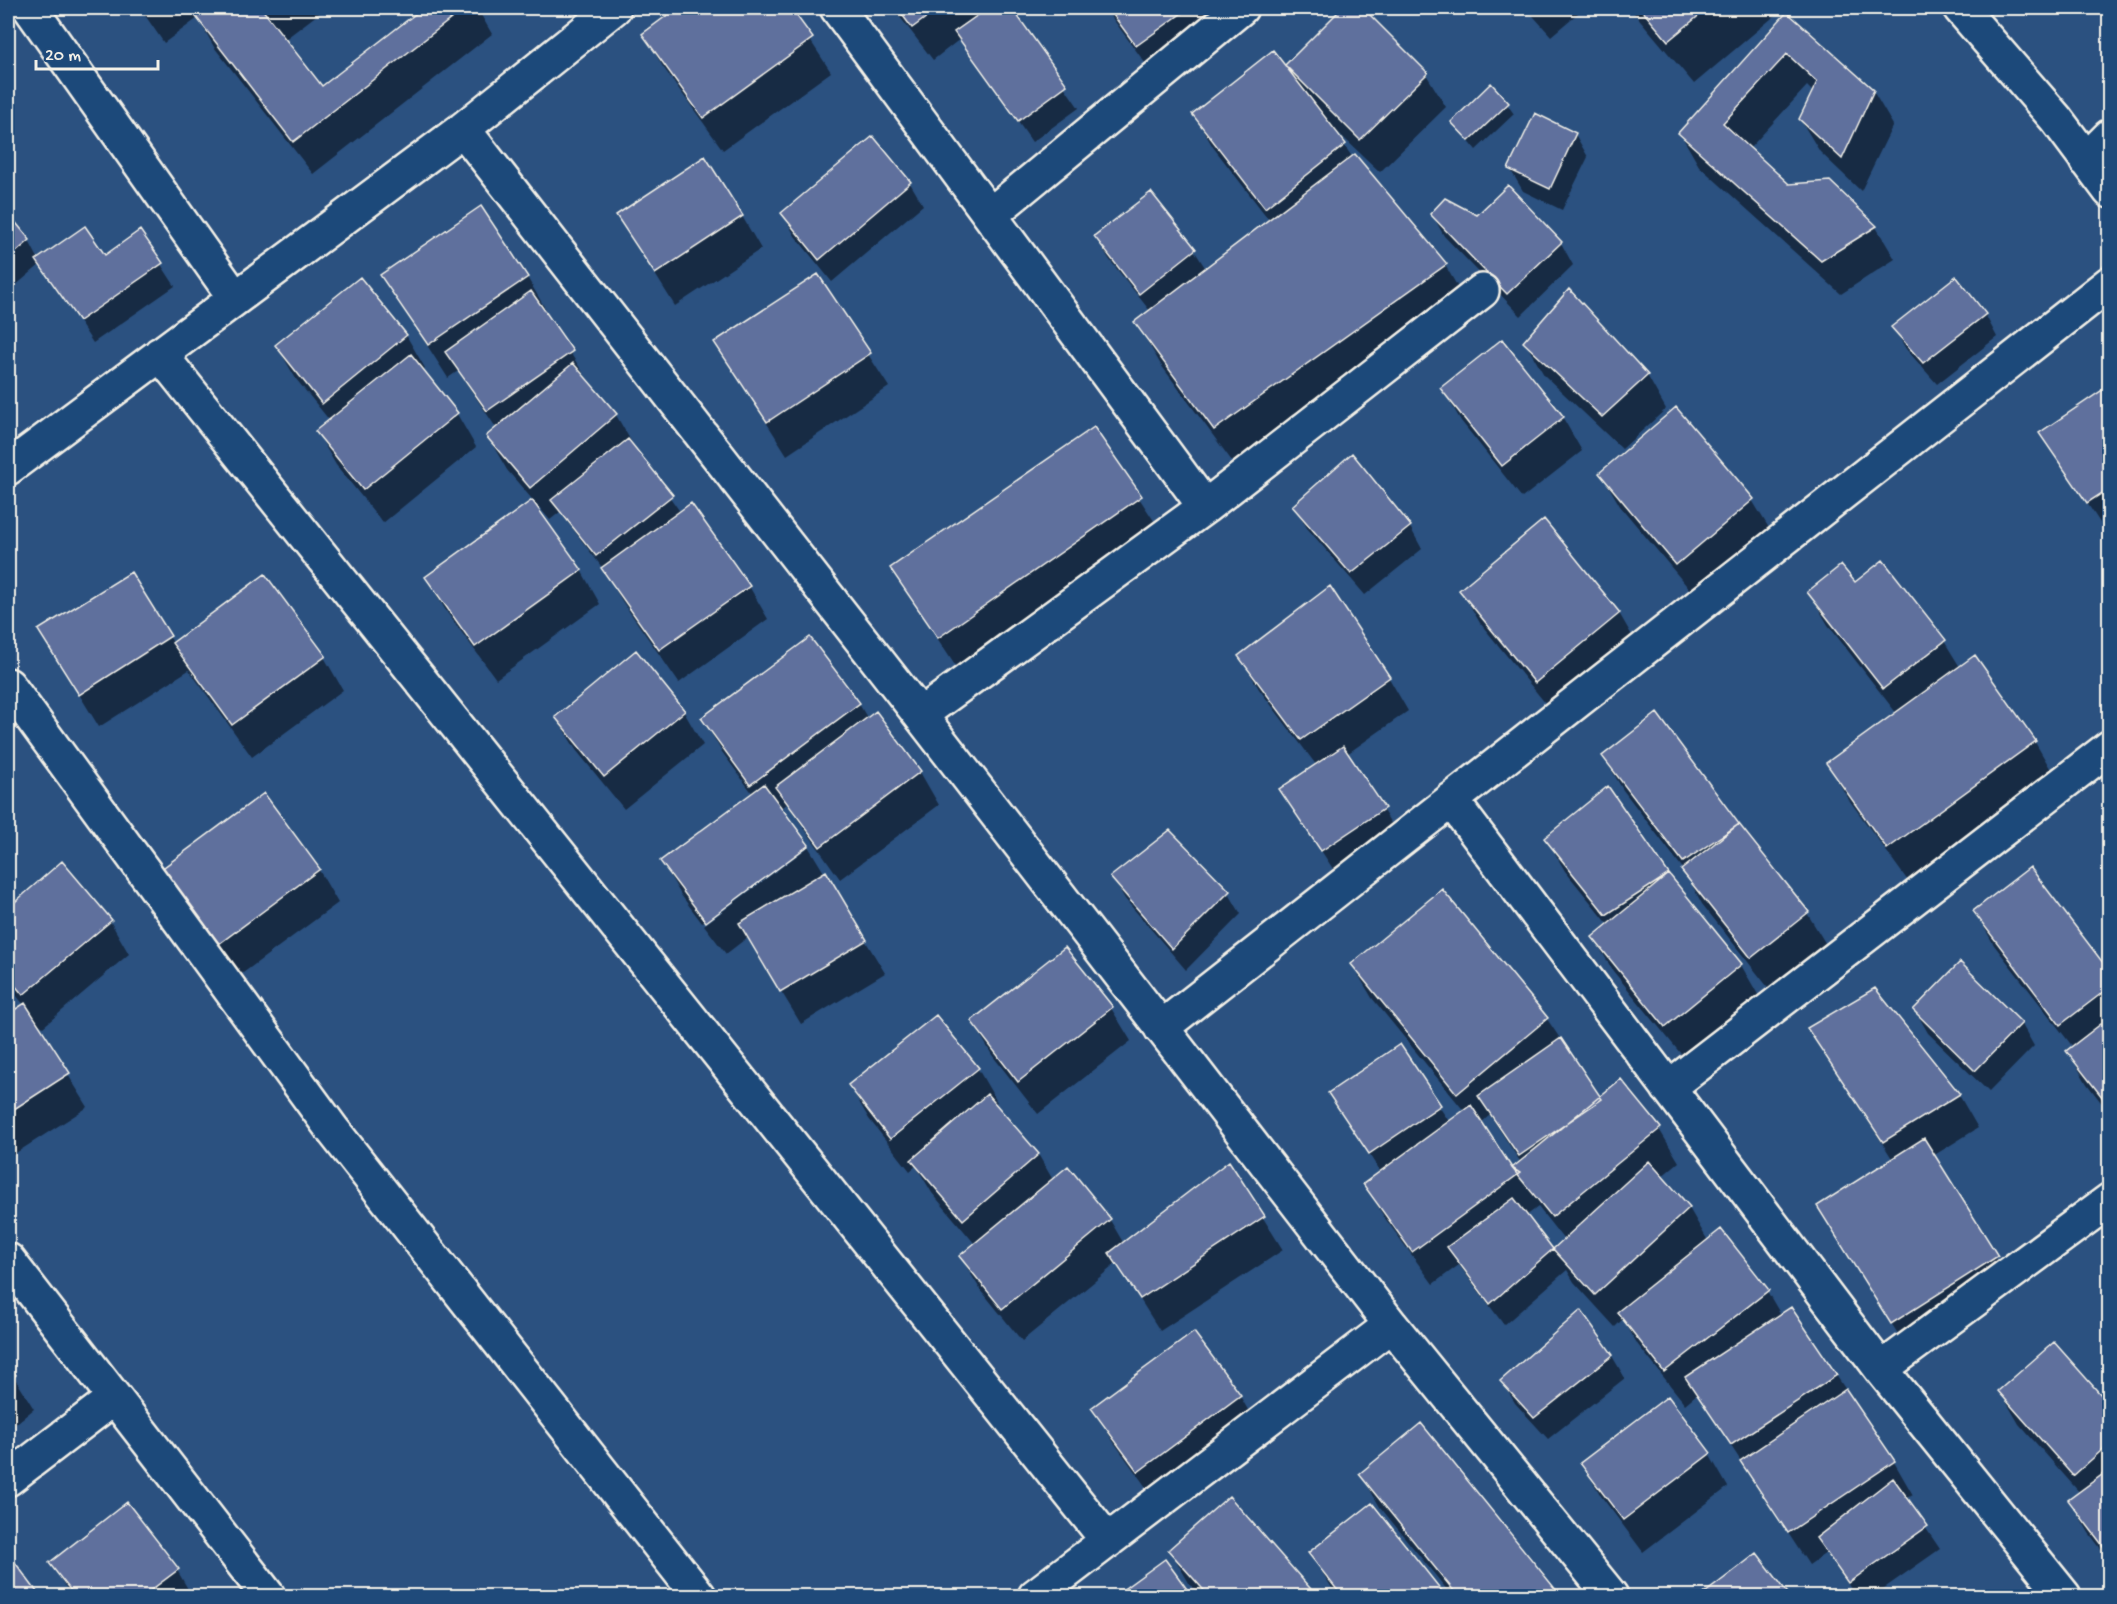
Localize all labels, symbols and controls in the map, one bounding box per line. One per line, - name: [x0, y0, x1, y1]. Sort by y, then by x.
- scale bar: [36, 33, 158, 71]
- text: 20 m: [45, 46, 81, 67]

